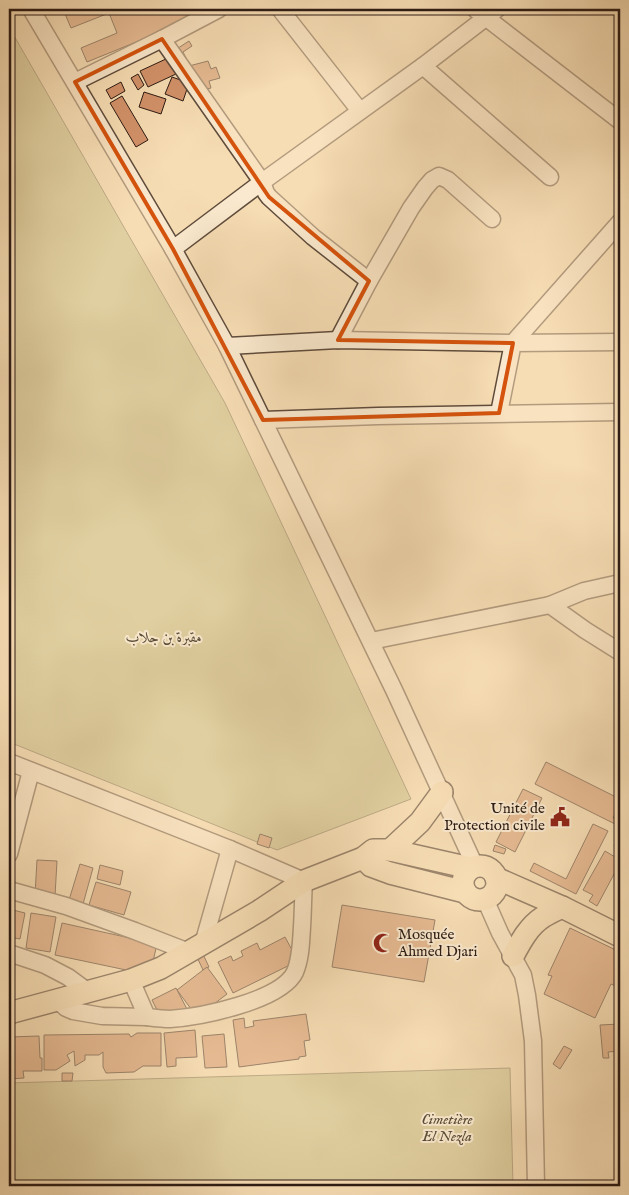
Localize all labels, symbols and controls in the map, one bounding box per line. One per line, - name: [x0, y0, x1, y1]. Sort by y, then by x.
- park label: مقبرة بن جلاب: [126, 628, 202, 647]
- place label: Unité de Protection civile: [444, 799, 545, 835]
- public building icon: Unité de Protection civile: [549, 806, 571, 828]
- place label: Mosquée Ahmed Djari: [397, 925, 477, 961]
- mosque icon: Mosquée Ahmed Djari: [372, 932, 394, 954]
- park label: Cimetière El Nezla: [421, 1110, 473, 1146]

